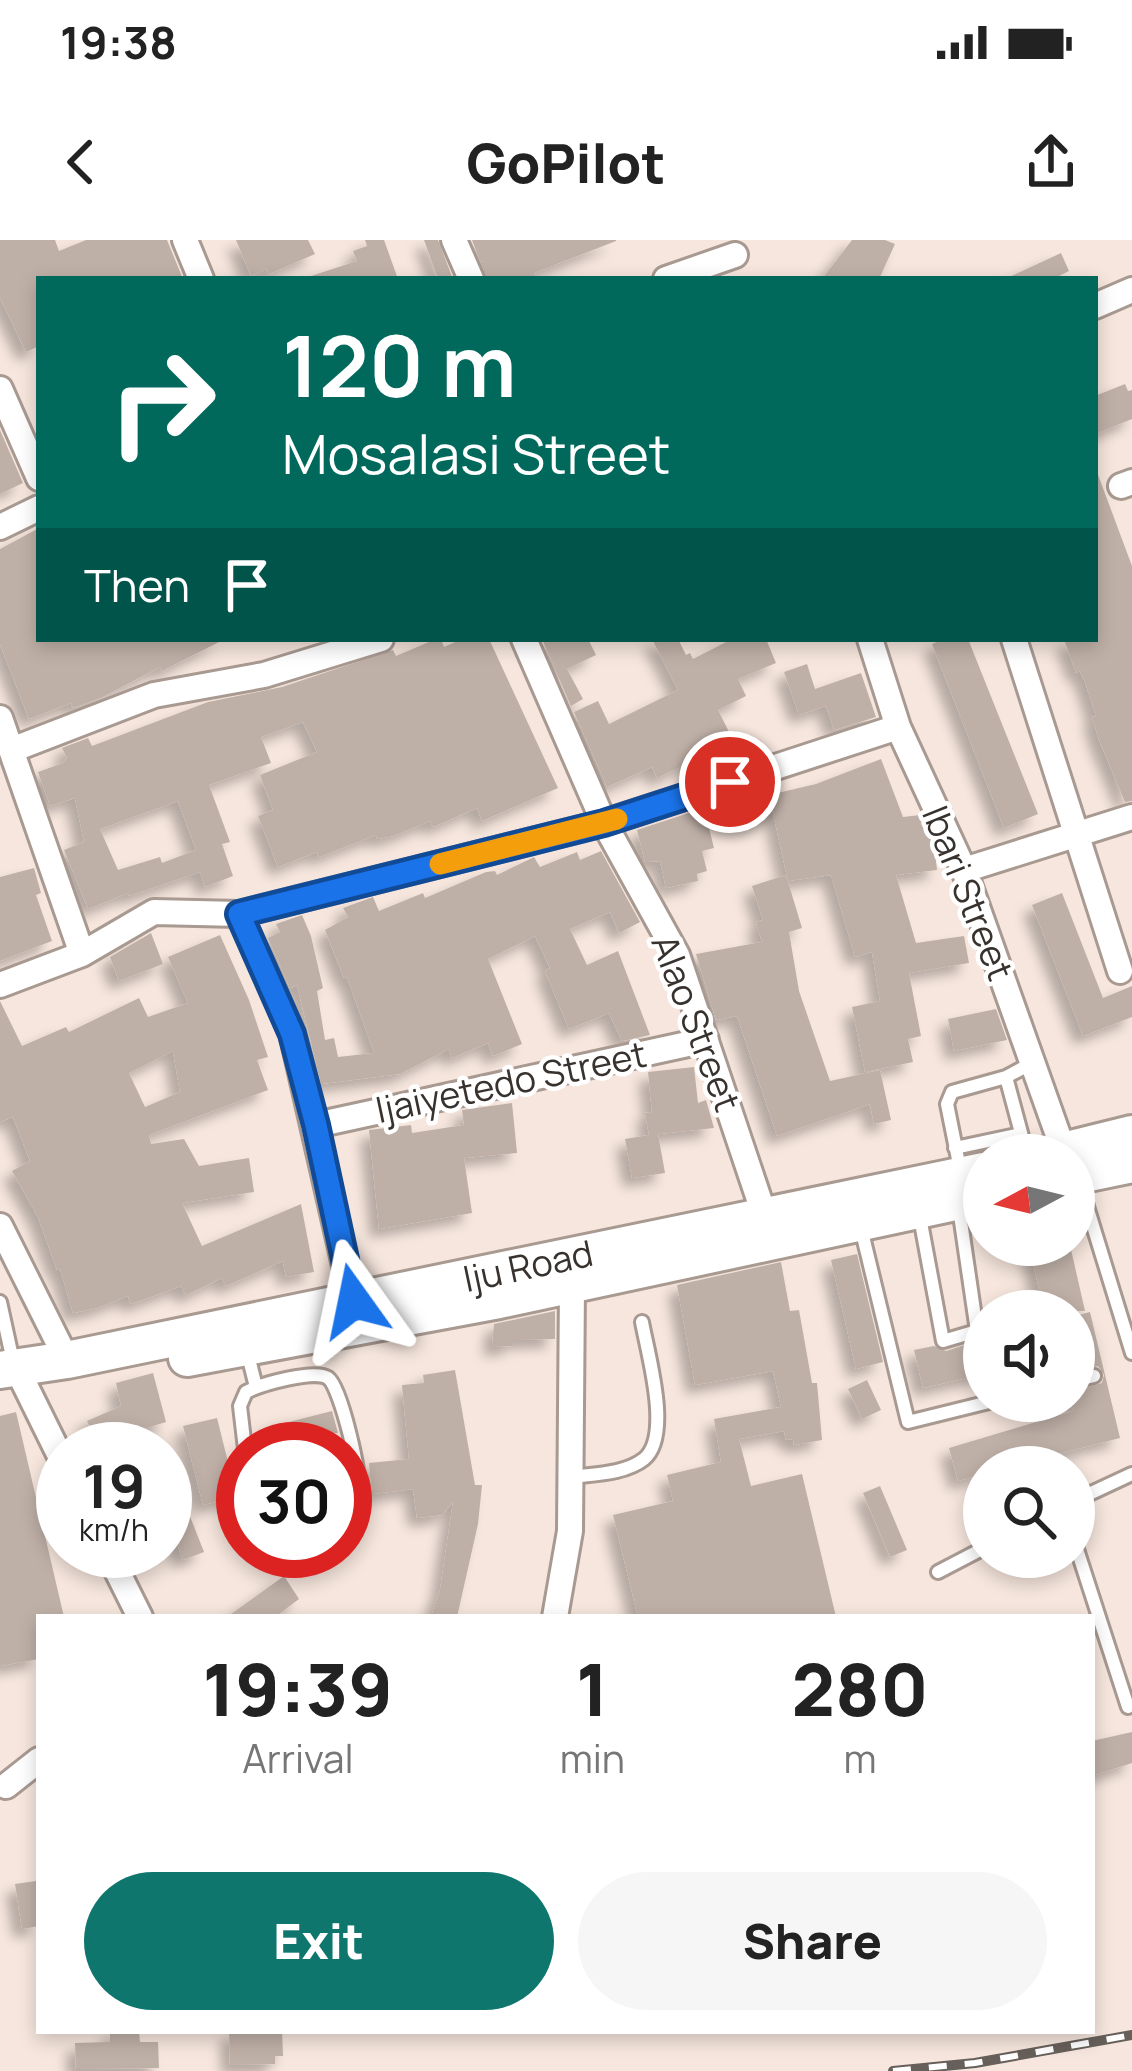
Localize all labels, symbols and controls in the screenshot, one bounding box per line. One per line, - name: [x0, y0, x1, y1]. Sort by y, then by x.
- text: 19:38: [60, 11, 177, 73]
- text: GoPilot: [467, 125, 665, 199]
- icon: back: [48, 129, 114, 195]
- icon: share: [1018, 129, 1084, 195]
- text: 120 m: [282, 307, 516, 422]
- icon: right: [84, 324, 240, 480]
- text: Mosalasi Street: [282, 416, 670, 490]
- icon: arrive: [214, 552, 280, 618]
- text: Then: [84, 554, 190, 616]
- pin: [679, 731, 781, 833]
- icon: arrive: [697, 749, 763, 815]
- street label: Ibari Street: [911, 798, 1026, 987]
- street label: Alao Street: [640, 927, 753, 1118]
- street label: Ijaiyetedo Street: [371, 1029, 651, 1134]
- north arrow: [963, 1134, 1095, 1266]
- map controls: [963, 1134, 1095, 1578]
- street label: Iju Road: [459, 1228, 597, 1303]
- position arrow: [291, 1238, 417, 1364]
- button: sound: [963, 1290, 1095, 1422]
- speed limit sign: 30: [216, 1422, 372, 1578]
- text: 19: [82, 1444, 146, 1526]
- button: search: [963, 1446, 1095, 1578]
- text: km/h: [79, 1509, 149, 1550]
- text: 19:39: [203, 1639, 393, 1738]
- text: 1: [576, 1639, 609, 1738]
- text: 280: [792, 1639, 928, 1738]
- text: Arrival: [242, 1731, 354, 1785]
- text: min: [560, 1731, 625, 1785]
- text: m: [843, 1731, 877, 1785]
- button: Exit: [84, 1872, 554, 2010]
- button: Share: [578, 1872, 1047, 2010]

